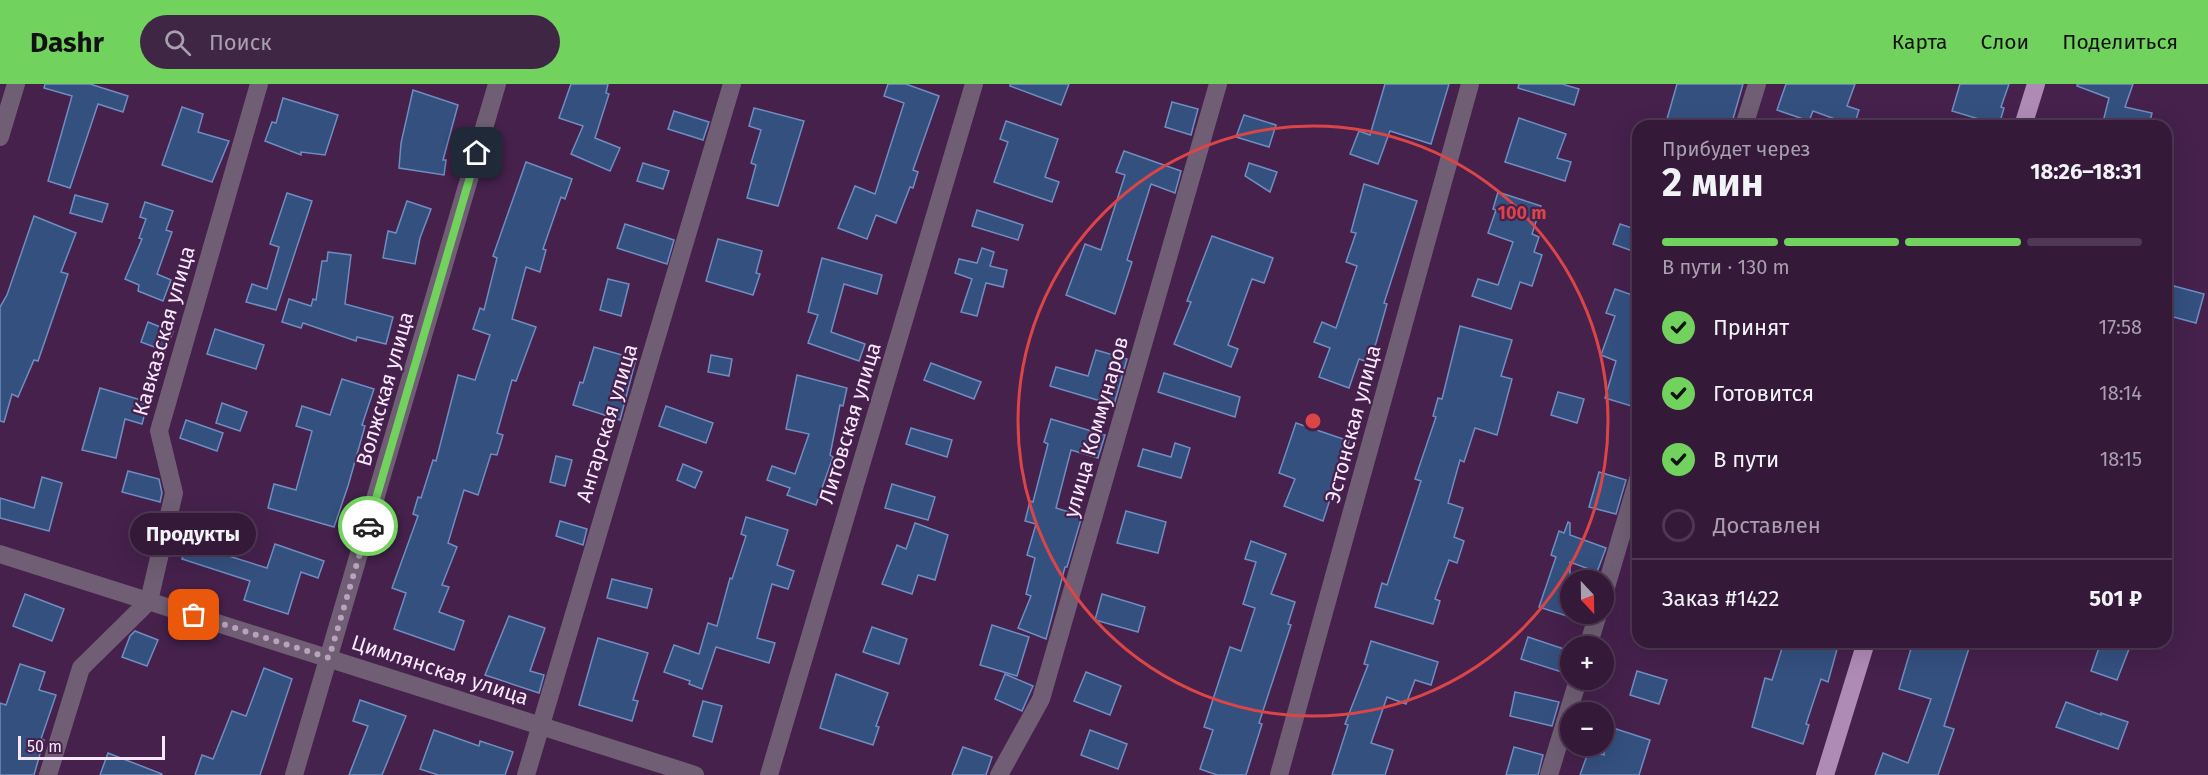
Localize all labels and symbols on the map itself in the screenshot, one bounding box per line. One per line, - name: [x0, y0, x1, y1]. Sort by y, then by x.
- pin: [451, 127, 502, 178]
- text: 100 m: [1498, 202, 1546, 224]
- street label: Кавказская улица: [127, 243, 201, 419]
- street label: Волжская улица: [351, 309, 419, 469]
- street label: улица Коммунаров: [1058, 333, 1134, 521]
- street label: Литовская улица: [813, 339, 887, 507]
- street label: Ангарская улица: [571, 341, 643, 505]
- street label: Эстонская улица: [1319, 342, 1387, 506]
- centre of rings: [1303, 411, 1323, 431]
- courier: [338, 496, 398, 556]
- callout: Продукты: [131, 513, 257, 555]
- north arrow: [1560, 570, 1614, 624]
- pin: [168, 589, 219, 640]
- street label: Цимлянская улица: [348, 629, 532, 711]
- scale bar: [18, 733, 165, 760]

